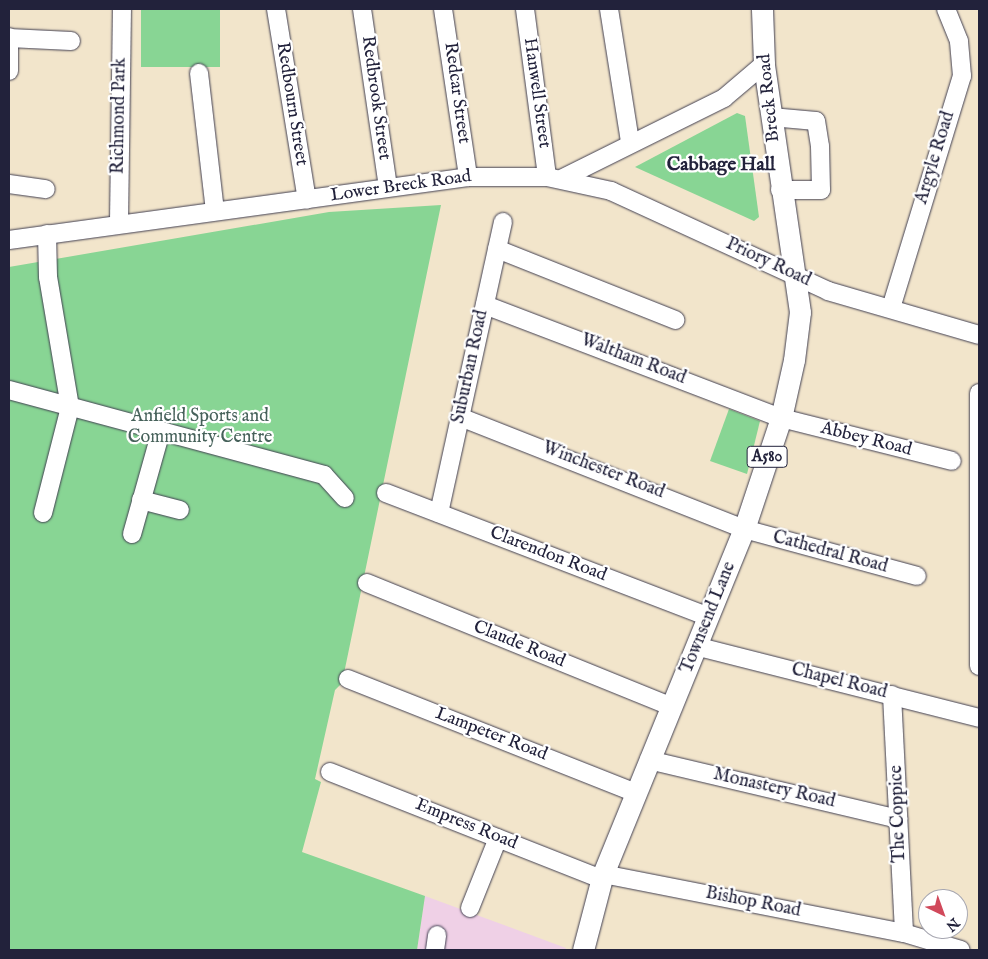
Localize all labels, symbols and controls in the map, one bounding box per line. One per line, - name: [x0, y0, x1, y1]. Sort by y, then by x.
- street label: Redbrook Street: [356, 34, 394, 162]
- street label: Hanwell Street: [518, 36, 554, 150]
- street label: Redbourn Street: [271, 41, 311, 167]
- street label: Redcar Street: [438, 41, 474, 145]
- street label: Breck Road: [755, 53, 785, 143]
- street label: Richmond Park: [108, 58, 132, 174]
- street label: Argyle Road: [912, 109, 960, 207]
- district label: Cabbage Hall: [667, 155, 775, 177]
- street label: Lower Breck Road: [329, 166, 473, 208]
- street label: Priory Road: [722, 234, 814, 292]
- street label: Suburban Road: [448, 308, 494, 426]
- street label: Waltham Road: [577, 330, 689, 390]
- park label: Anfield Sports and Community Centre: [128, 407, 272, 449]
- street label: Abbey Road: [818, 418, 914, 462]
- street label: Winchester Road: [539, 438, 667, 504]
- road number: A580: [746, 444, 788, 471]
- street label: Clarendon Road: [486, 523, 610, 587]
- street label: Cathedral Road: [770, 527, 890, 579]
- street label: Townsend Lane: [677, 559, 741, 677]
- street label: Claude Road: [470, 617, 568, 673]
- street label: Chapel Road: [789, 660, 889, 704]
- street label: Lampeter Road: [432, 704, 550, 766]
- street label: Monastery Road: [711, 764, 837, 814]
- street label: The Coppice: [887, 765, 911, 863]
- street label: Empress Road: [412, 795, 520, 855]
- street label: Bishop Road: [704, 883, 802, 923]
- north arrow: [918, 889, 968, 939]
- text: N: [942, 914, 963, 935]

